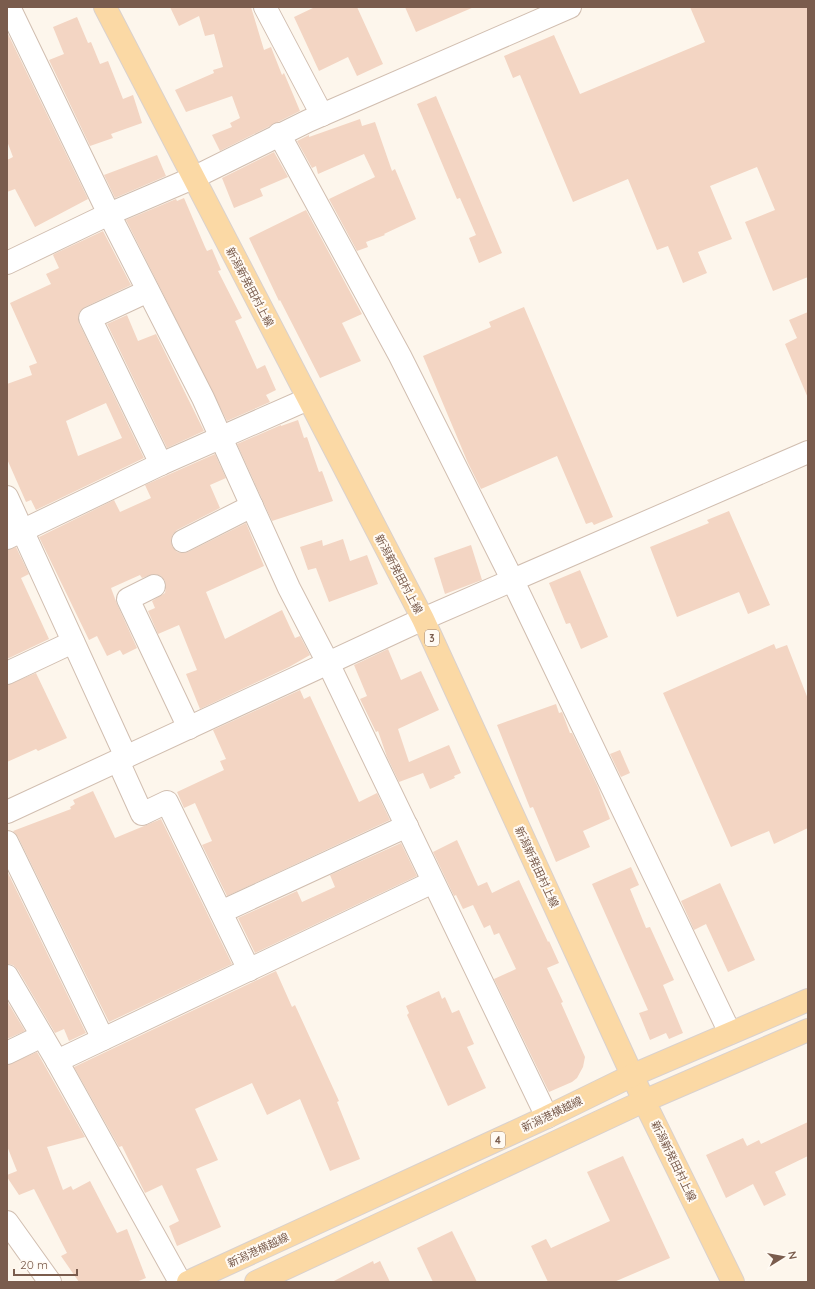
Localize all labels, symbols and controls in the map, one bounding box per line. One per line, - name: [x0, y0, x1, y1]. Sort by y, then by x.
- street label: 新潟新発田村上線: [223, 245, 277, 329]
- street label: 新潟新発田村上線: [372, 532, 426, 616]
- road number: 3: [425, 630, 439, 646]
- street label: 新潟新発田村上線: [512, 824, 562, 910]
- street label: 新潟港横越線: [519, 1093, 585, 1135]
- street label: 新潟新発田村上線: [648, 1118, 700, 1204]
- road number: 4: [491, 1132, 505, 1148]
- street label: 新潟港横越線: [225, 1230, 291, 1270]
- north arrow: [763, 1237, 803, 1277]
- text: N: [785, 1250, 800, 1260]
- scale bar: [14, 1251, 77, 1277]
- text: 20 m: [20, 1257, 48, 1272]

